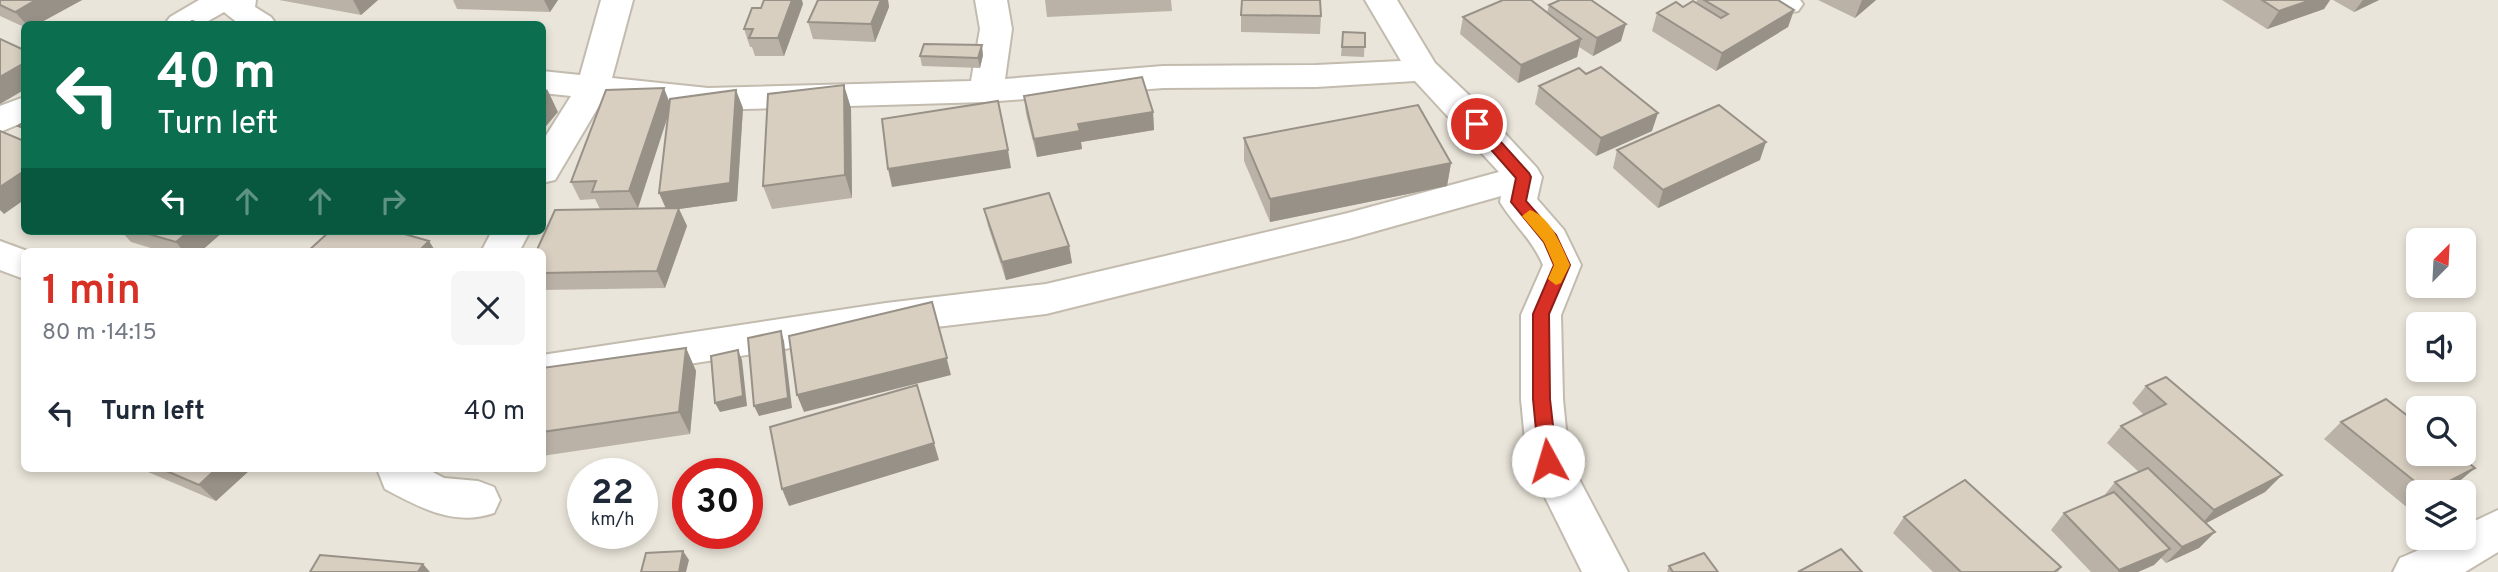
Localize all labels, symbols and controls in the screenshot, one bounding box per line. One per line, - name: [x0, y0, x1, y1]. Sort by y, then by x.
- text: 40 m: [157, 44, 276, 106]
- icon: left: [42, 49, 133, 140]
- pin: [1447, 94, 1507, 154]
- text: Turn left: [157, 105, 278, 145]
- icon: arrive: [1458, 105, 1496, 143]
- icon: left: [155, 182, 193, 220]
- icon: ahead: [228, 182, 266, 220]
- icon: ahead: [301, 182, 339, 220]
- icon: right: [374, 182, 412, 220]
- north arrow: [2406, 228, 2476, 298]
- map controls: [2406, 228, 2476, 550]
- text: 1 min: [42, 266, 141, 319]
- button: close: [451, 271, 525, 345]
- button: sound: [2406, 312, 2476, 382]
- text: 80 m · 14:15: [42, 319, 157, 348]
- icon: left: [42, 394, 80, 432]
- text: Turn left: [101, 396, 205, 429]
- text: 40 m: [464, 396, 525, 429]
- button: search: [2406, 396, 2476, 466]
- position arrow: [1511, 424, 1585, 498]
- speed limit sign: 30: [672, 458, 763, 549]
- text: 22: [591, 472, 634, 516]
- button: layers: [2406, 480, 2476, 550]
- text: km/h: [591, 509, 634, 532]

